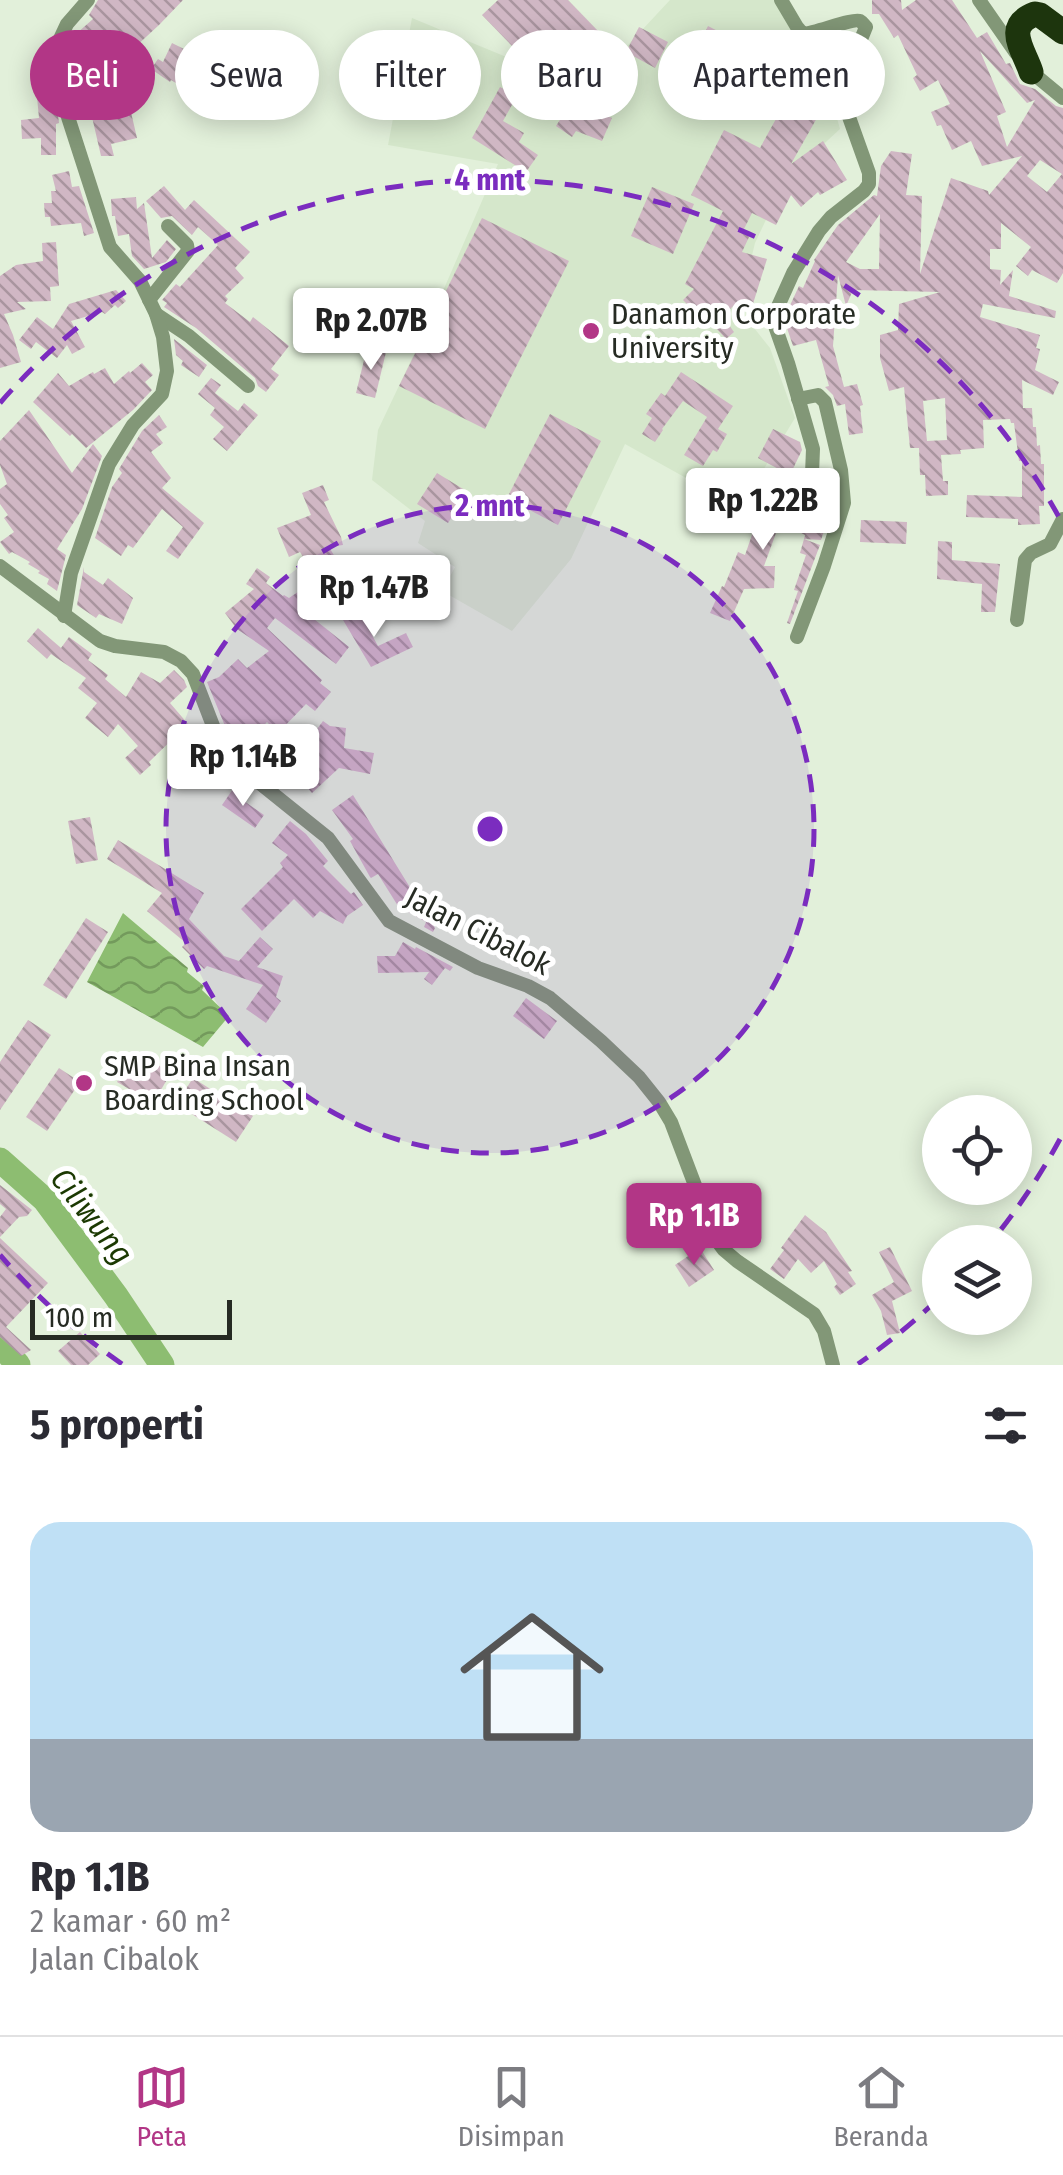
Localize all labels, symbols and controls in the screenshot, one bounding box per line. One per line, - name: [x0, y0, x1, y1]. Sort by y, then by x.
- chip: Beli: [30, 30, 155, 120]
- chip: Sewa: [175, 30, 319, 120]
- chip: Filter: [339, 30, 481, 120]
- chip: Baru: [501, 30, 638, 120]
- chip: Apartemen: [658, 30, 885, 120]
- text: 4 mnt: [455, 162, 526, 198]
- pin: Rp 2.07B: [268, 288, 474, 373]
- place label: Danamon Corporate University: [611, 296, 856, 366]
- text: Rp 2.07B: [315, 301, 427, 339]
- marker: Danamon Corporate University: [580, 320, 602, 342]
- pin: Rp 1.22B: [660, 468, 866, 553]
- text: Rp 1.22B: [708, 481, 818, 519]
- text: 2 mnt: [454, 488, 525, 524]
- pin: Rp 1.47B: [271, 555, 477, 640]
- text: Rp 1.47B: [319, 568, 429, 606]
- pin: Rp 1.14B: [140, 724, 346, 809]
- text: Rp 1.14B: [189, 737, 297, 775]
- centre of rings: [472, 811, 508, 847]
- street label: Jalan Cibalok: [399, 879, 557, 983]
- place label: SMP Bina Insan Boarding School: [104, 1048, 304, 1118]
- marker: SMP Bina Insan Boarding School: [73, 1072, 95, 1094]
- map controls: [922, 1095, 1032, 1335]
- button: locate: [922, 1095, 1032, 1205]
- water label: Ciliwung: [43, 1160, 141, 1272]
- pin: Rp 1.1B: [602, 1183, 786, 1268]
- text: Rp 1.1B: [648, 1196, 740, 1234]
- button: layers: [922, 1225, 1032, 1335]
- scale bar: [30, 1295, 232, 1340]
- text: 100 m: [45, 1301, 113, 1334]
- icon: filters: [978, 1398, 1033, 1453]
- text: 5 properti: [30, 1400, 204, 1450]
- icon: home: [442, 1587, 622, 1767]
- text: Rp 1.1B: [30, 1852, 150, 1902]
- text: 2 kamar · 60 m²: [30, 1902, 231, 1940]
- text: Jalan Cibalok: [30, 1940, 199, 1978]
- tab: Peta: [134, 2060, 189, 2153]
- tab: Disimpan: [458, 2060, 565, 2153]
- tab: Beranda: [833, 2060, 929, 2153]

